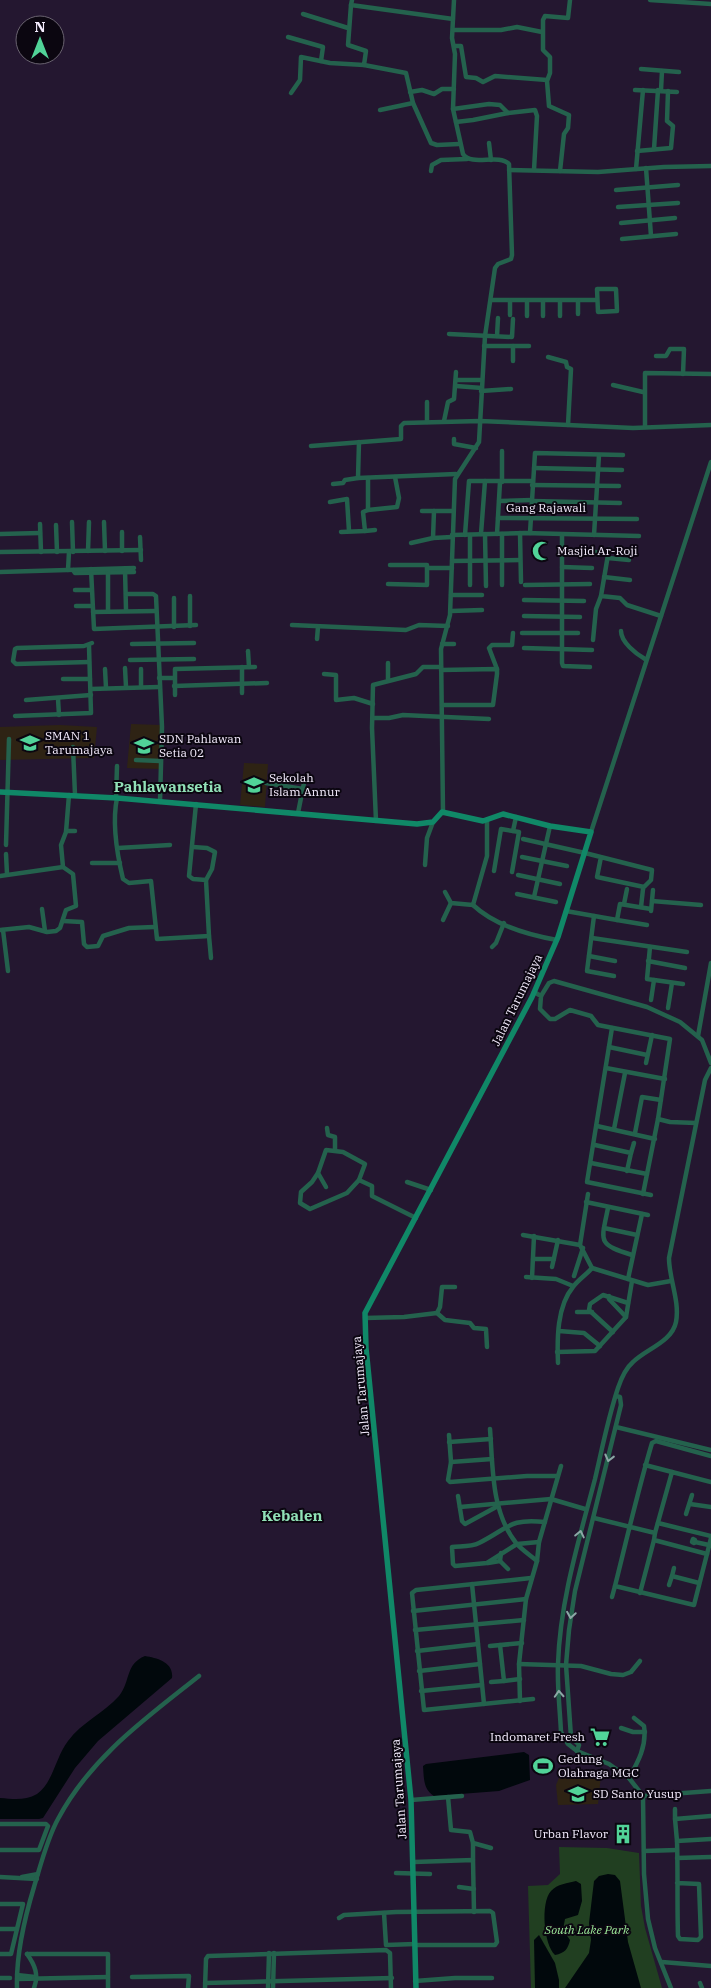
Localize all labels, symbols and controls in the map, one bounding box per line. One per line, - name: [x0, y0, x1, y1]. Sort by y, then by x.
- north arrow: [15, 15, 65, 65]
- text: N: [34, 18, 46, 36]
- street label: Gang Rajawali: [506, 500, 586, 515]
- mosque icon: Masjid Ar-Roji: [531, 540, 553, 562]
- place label: Masjid Ar-Roji: [557, 543, 638, 558]
- place label: SMAN 1 Tarumajaya: [45, 728, 113, 757]
- place label: SDN Pahlawan Setia 02: [159, 731, 242, 760]
- school or university icon: SMAN 1 Tarumajaya: [19, 732, 41, 754]
- school or university icon: SDN Pahlawan Setia 02: [133, 735, 155, 757]
- place label: Sekolah Islam Annur: [269, 770, 340, 799]
- school or university icon: Sekolah Islam Annur: [243, 774, 265, 796]
- district label: Pahlawansetia: [114, 777, 223, 796]
- street label: Jalan Tarumajaya: [488, 951, 545, 1048]
- street label: Jalan Tarumajaya: [349, 1335, 372, 1437]
- one-way arrow: [604, 1453, 615, 1462]
- district label: Kebalen: [262, 1506, 323, 1525]
- one-way arrow: [574, 1529, 584, 1538]
- one-way arrow: [566, 1612, 577, 1620]
- one-way arrow: [554, 1690, 564, 1698]
- supermarket icon: Indomaret Fresh: [589, 1726, 611, 1748]
- place label: Indomaret Fresh: [490, 1729, 586, 1744]
- street label: Jalan Tarumajaya: [387, 1738, 409, 1840]
- place label: Gedung Olahraga MGC: [558, 1751, 639, 1780]
- sports icon: Gedung Olahraga MGC: [532, 1755, 554, 1777]
- school or university icon: SD Santo Yusup: [567, 1783, 589, 1805]
- place label: SD Santo Yusup: [593, 1786, 682, 1801]
- building icon: Urban Flavor: [612, 1823, 634, 1845]
- place label: Urban Flavor: [534, 1826, 609, 1841]
- park label: South Lake Park: [544, 1922, 630, 1937]

